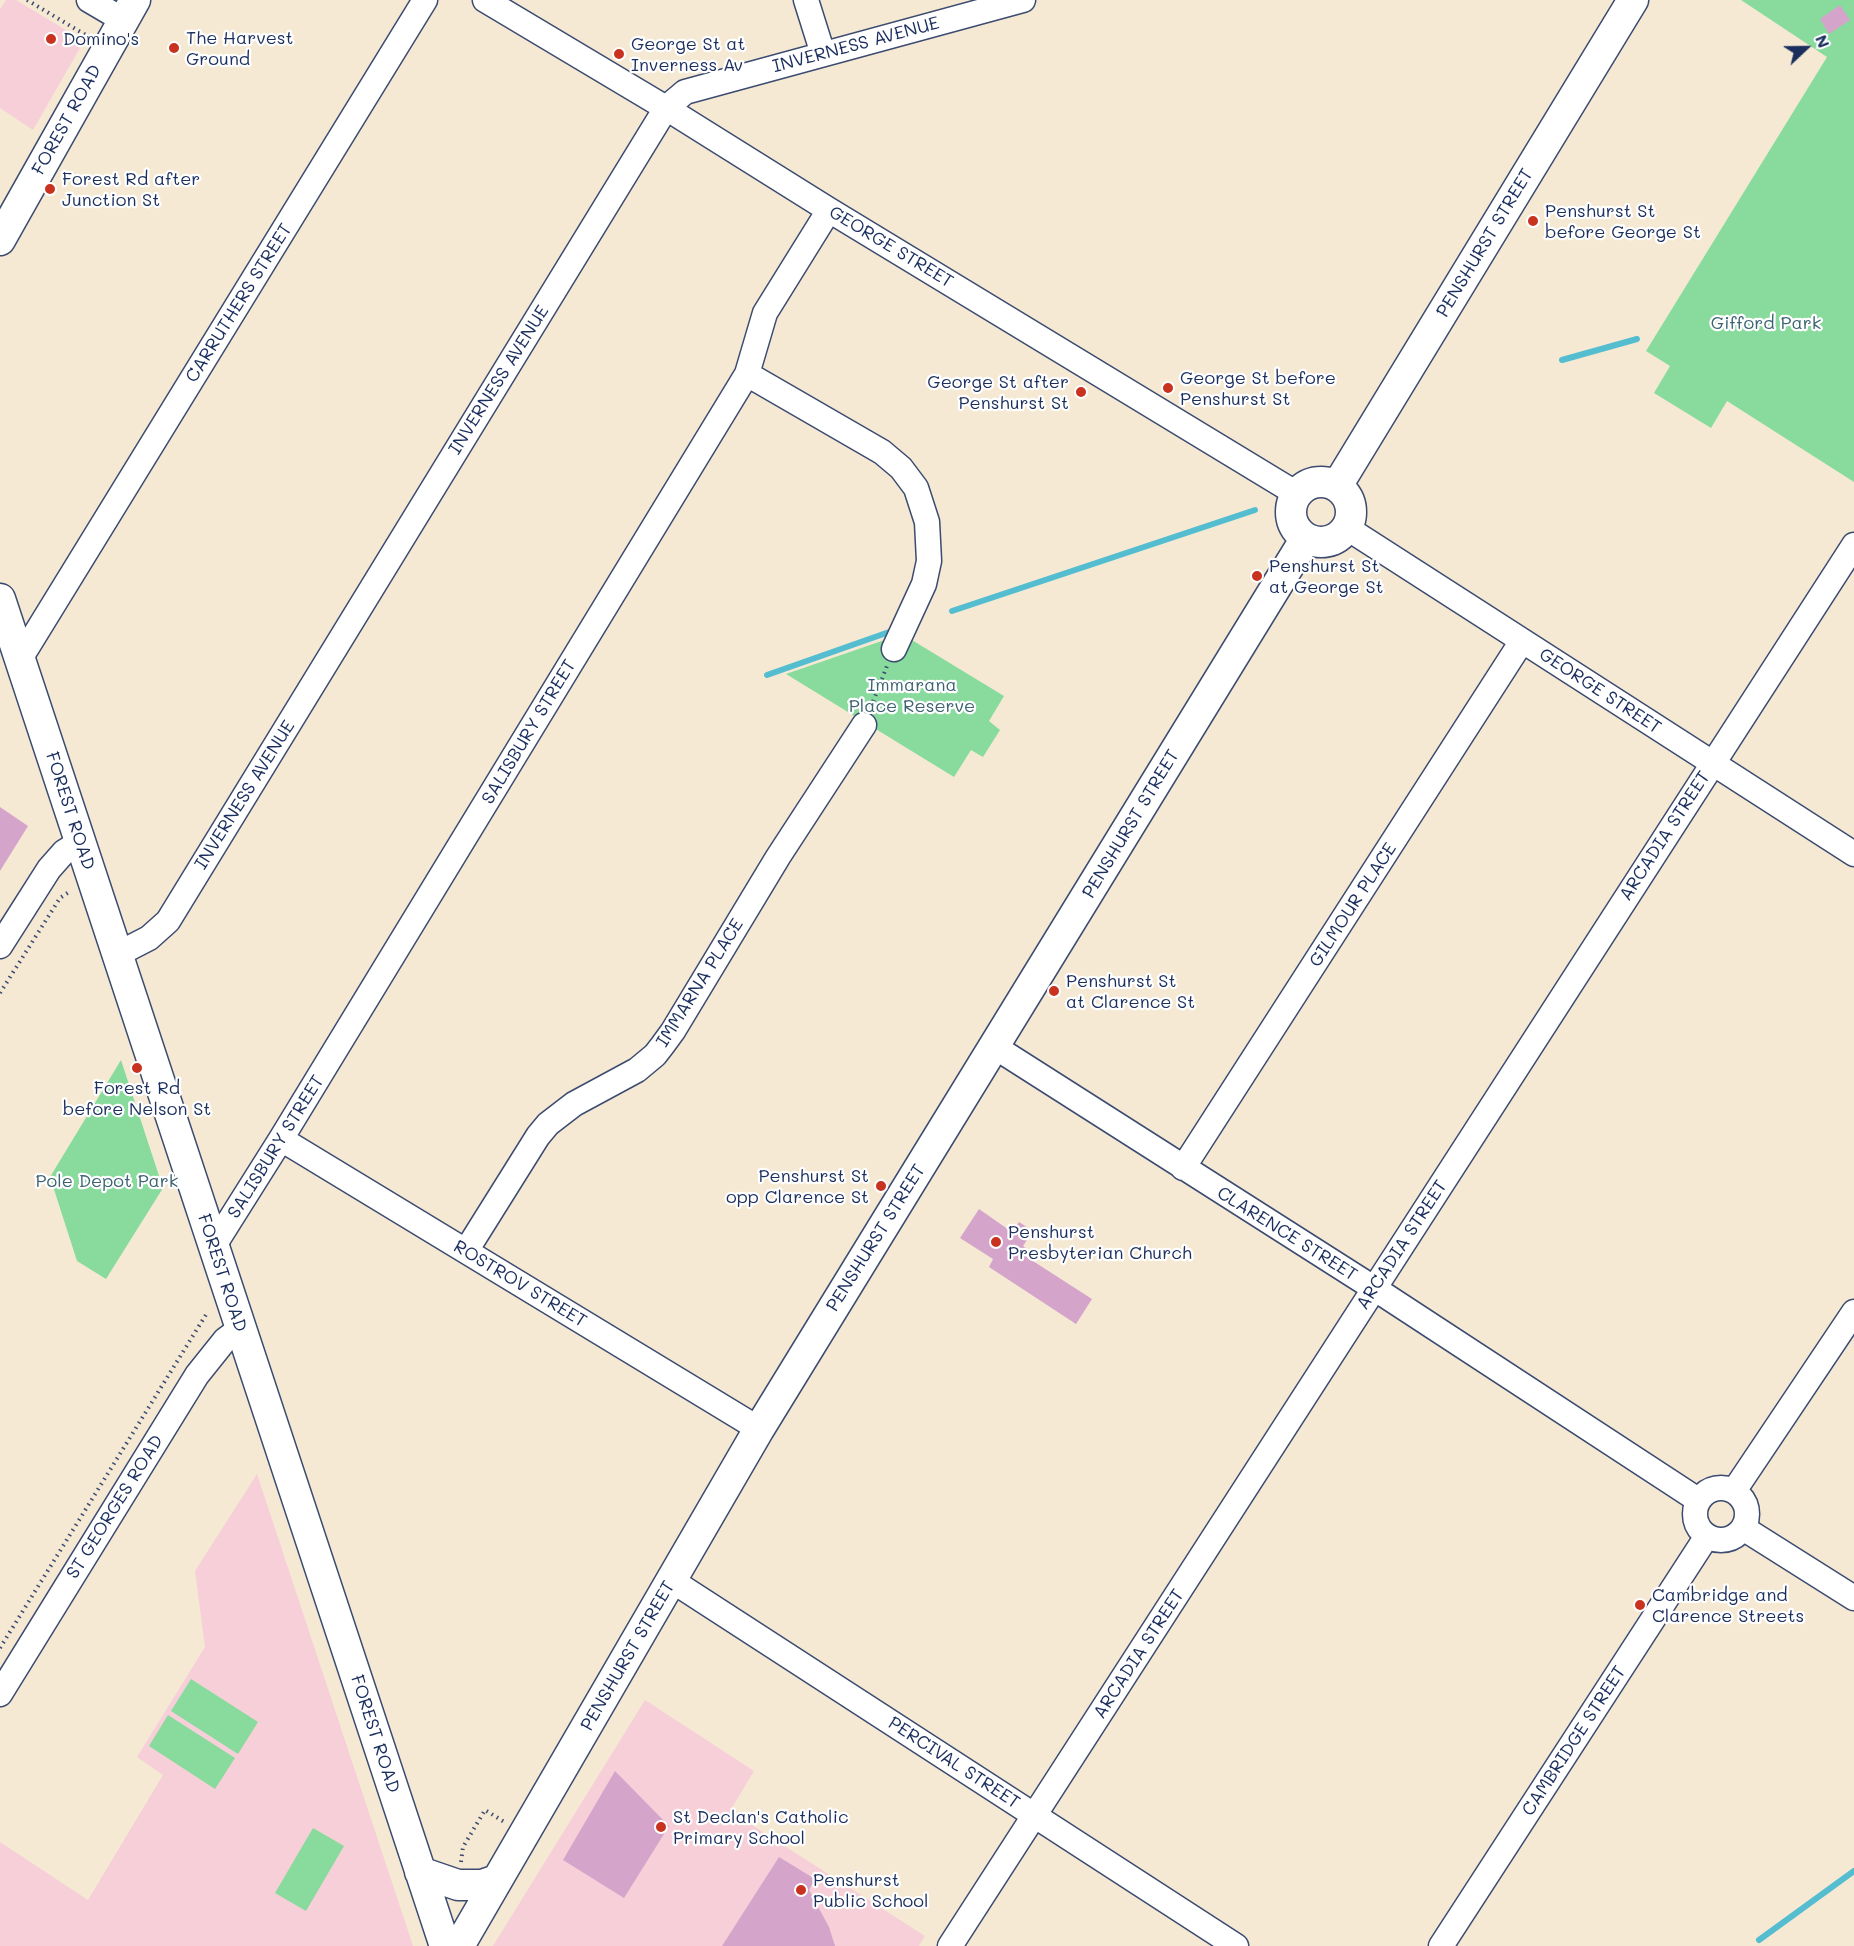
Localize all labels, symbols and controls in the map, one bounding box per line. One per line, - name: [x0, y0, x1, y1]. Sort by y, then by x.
- street label: INVERNESS AVENUE: [770, 12, 942, 78]
- north arrow: [1776, 18, 1836, 78]
- place label: The Harvest Ground: [186, 27, 293, 70]
- place label: Domino's: [63, 28, 139, 50]
- marker: Domino's: [44, 32, 58, 46]
- text: N: [1811, 32, 1835, 51]
- place label: George St at Inverness Av: [631, 33, 745, 76]
- marker: The Harvest Ground: [167, 41, 181, 55]
- marker: George St at Inverness Av: [612, 47, 626, 61]
- street label: FOREST ROAD: [28, 61, 106, 179]
- street label: PENSHURST STREET: [1432, 165, 1538, 321]
- place label: Forest Rd after Junction St: [62, 168, 200, 210]
- marker: Forest Rd after Junction St: [43, 182, 57, 196]
- place label: Penshurst St before George St: [1545, 200, 1701, 242]
- street label: GEORGE STREET: [825, 201, 957, 293]
- marker: Penshurst St before George St: [1526, 214, 1540, 228]
- street label: CARRUTHERS STREET: [181, 220, 297, 386]
- street label: INVERNESS AVENUE: [444, 302, 554, 458]
- park label: Gifford Park: [1711, 312, 1821, 334]
- place label: George St before Penshurst St: [1180, 367, 1336, 410]
- place label: George St after Penshurst St: [927, 371, 1069, 413]
- marker: George St before Penshurst St: [1161, 381, 1175, 395]
- marker: George St after Penshurst St: [1074, 385, 1088, 399]
- place label: Penshurst St at George St: [1269, 555, 1383, 598]
- marker: Penshurst St at George St: [1250, 569, 1264, 583]
- street label: GEORGE STREET: [1535, 643, 1665, 739]
- street label: SALISBURY STREET: [477, 656, 581, 808]
- park label: Immarana Place Reserve: [849, 674, 975, 716]
- street label: INVERNESS AVENUE: [190, 717, 300, 873]
- street label: PENSHURST STREET: [1078, 746, 1184, 902]
- street label: FOREST ROAD: [41, 749, 99, 873]
- street label: ARCADIA STREET: [1615, 767, 1715, 905]
- street label: GILMOUR PLACE: [1305, 839, 1401, 971]
- street label: IMMARNA PLACE: [652, 915, 748, 1051]
- place label: Penshurst St at Clarence St: [1066, 970, 1195, 1012]
- marker: Penshurst St at Clarence St: [1047, 984, 1061, 998]
- marker: Forest Rd before Nelson St: [130, 1061, 144, 1075]
- street label: SALISBURY STREET: [223, 1071, 329, 1223]
- place label: Forest Rd before Nelson St: [63, 1077, 211, 1120]
- street label: PENSHURST STREET: [822, 1160, 930, 1316]
- place label: Penshurst St opp Clarence St: [726, 1165, 869, 1208]
- park label: Pole Depot Park: [36, 1170, 178, 1192]
- street label: ARCADIA STREET: [1352, 1176, 1452, 1314]
- marker: Penshurst St opp Clarence St: [874, 1179, 888, 1193]
- street label: CLARENCE STREET: [1213, 1182, 1361, 1286]
- street label: FOREST ROAD: [193, 1211, 251, 1335]
- place label: Penshurst Presbyterian Church: [1008, 1221, 1192, 1264]
- marker: Penshurst Presbyterian Church: [989, 1235, 1003, 1249]
- street label: ROSTROV STREET: [450, 1236, 590, 1332]
- street label: ST GEORGES ROAD: [62, 1431, 168, 1583]
- street label: PENSHURST STREET: [576, 1577, 680, 1735]
- place label: Cambridge and Clarence Streets: [1652, 1584, 1804, 1626]
- street label: ARCADIA STREET: [1089, 1585, 1189, 1723]
- marker: Cambridge and Clarence Streets: [1633, 1598, 1647, 1612]
- street label: CAMBRIDGE STREET: [1517, 1662, 1631, 1820]
- street label: FOREST ROAD: [346, 1672, 404, 1796]
- street label: PERCIVAL STREET: [884, 1712, 1024, 1814]
- place label: St Declan's Catholic Primary School: [673, 1806, 849, 1848]
- marker: St Declan's Catholic Primary School: [654, 1820, 668, 1834]
- place label: Penshurst Public School: [813, 1869, 928, 1912]
- marker: Penshurst Public School: [794, 1883, 808, 1897]

